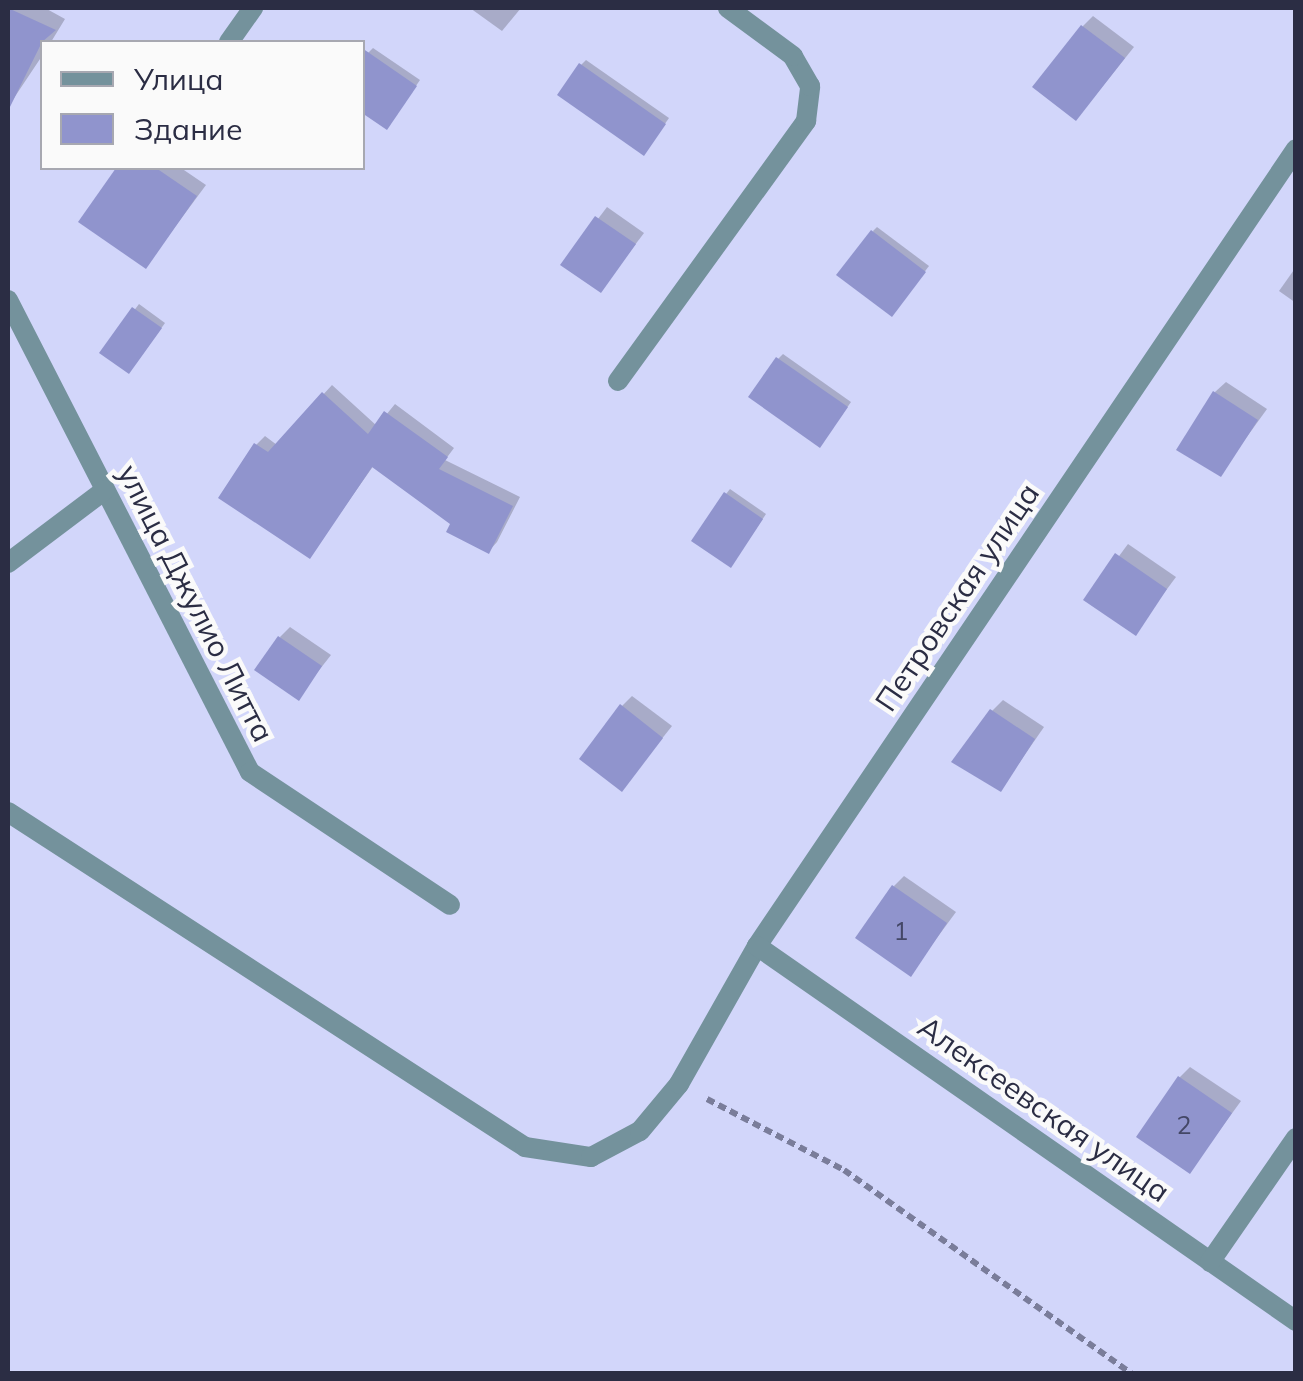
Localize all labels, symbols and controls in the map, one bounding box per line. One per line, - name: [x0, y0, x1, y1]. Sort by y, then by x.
- legend: [40, 40, 365, 170]
- text: Улица: [134, 60, 224, 98]
- text: Здание: [134, 110, 243, 148]
- street label: улица Джулио Литта: [110, 458, 282, 748]
- street label: Петровская улица: [867, 476, 1047, 718]
- house number: 1: [894, 916, 908, 946]
- street label: Алексеевская улица: [911, 1009, 1177, 1209]
- house number: 2: [1177, 1110, 1191, 1140]

